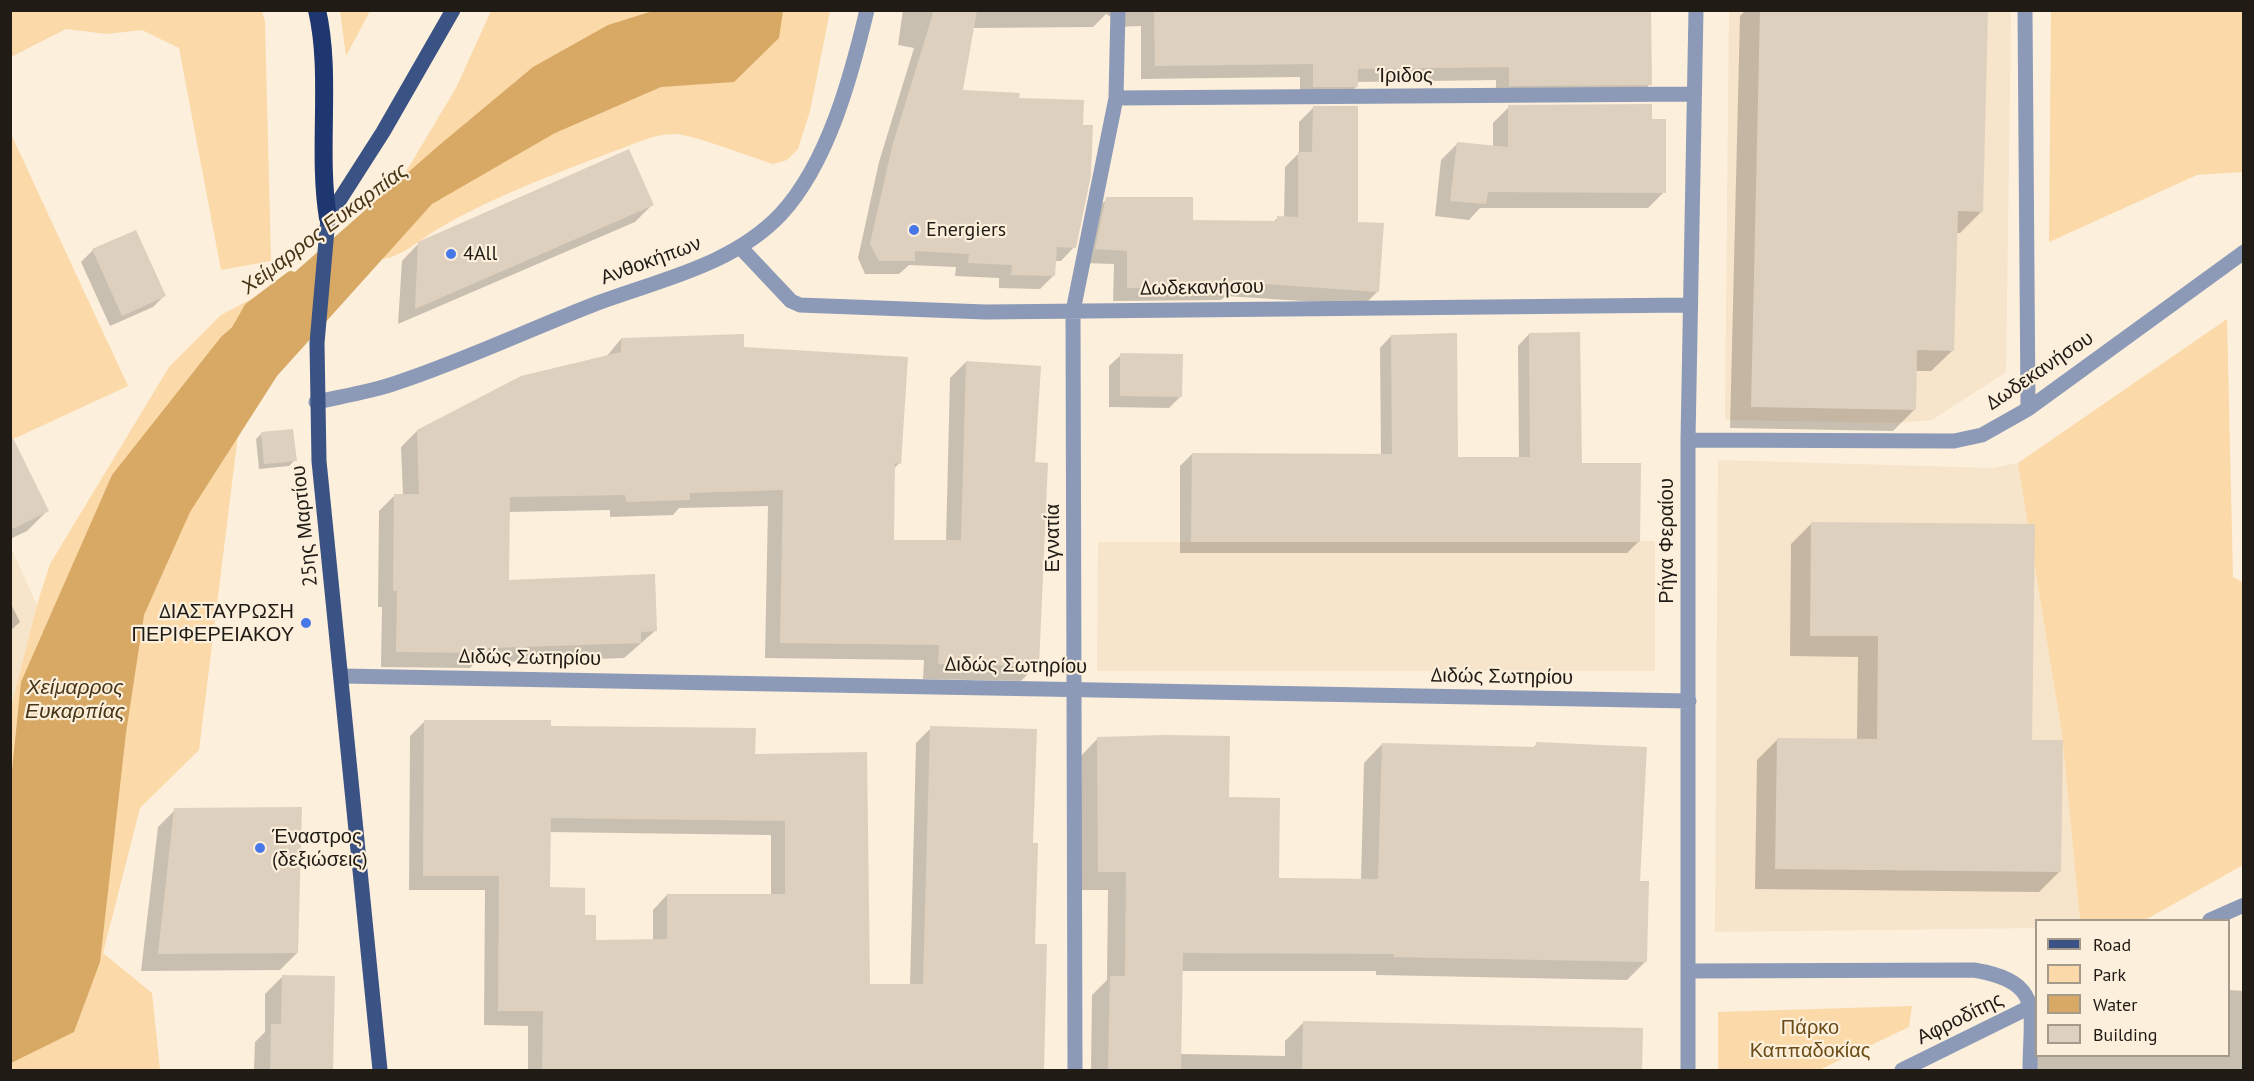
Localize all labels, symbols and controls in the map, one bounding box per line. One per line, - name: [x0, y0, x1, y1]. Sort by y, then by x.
- street label: Ίριδος: [1377, 64, 1433, 88]
- water label: Χείμαρρος Ευκαρπίας: [237, 158, 413, 300]
- place label: Energiers: [926, 218, 1006, 242]
- marker: Energiers: [907, 223, 921, 237]
- street label: Ανθοκήπων: [597, 232, 705, 290]
- place label: 4All: [463, 242, 497, 266]
- marker: 4All: [444, 247, 458, 261]
- street label: Δωδεκανήσου: [1140, 275, 1264, 301]
- street label: Δωδεκανήσου: [1982, 326, 2098, 416]
- street label: 25ης Μαρτίου: [287, 464, 323, 588]
- street label: Ρήγα Φεραίου: [1655, 478, 1679, 604]
- street label: Εγνατία: [1041, 504, 1065, 572]
- place label: ΔΙΑΣΤΑΥΡΩΣΗ ΠΕΡΙΦΕΡΕΙΑΚΟΥ: [131, 600, 294, 647]
- marker: ΔΙΑΣΤΑΥΡΩΣΗ ΠΕΡΙΦΕΡΕΙΑΚΟΥ: [299, 616, 313, 630]
- street label: Διδώς Σωτηρίου: [459, 645, 601, 671]
- street label: Διδώς Σωτηρίου: [945, 653, 1087, 679]
- street label: Διδώς Σωτηρίου: [1431, 664, 1573, 690]
- water label: Χείμαρρος Ευκαρπίας: [25, 675, 125, 725]
- place label: Έναστρος (δεξιώσεις): [272, 825, 368, 872]
- marker: Έναστρος (δεξιώσεις): [253, 841, 267, 855]
- legend: [2035, 919, 2230, 1057]
- text: Road: [2093, 933, 2131, 956]
- text: Park: [2093, 963, 2126, 986]
- street label: Αφροδίτης: [1913, 988, 2007, 1050]
- text: Water: [2093, 993, 2137, 1016]
- park label: Πάρκο Καππαδοκίας: [1750, 1016, 1870, 1063]
- text: Building: [2093, 1023, 2157, 1046]

